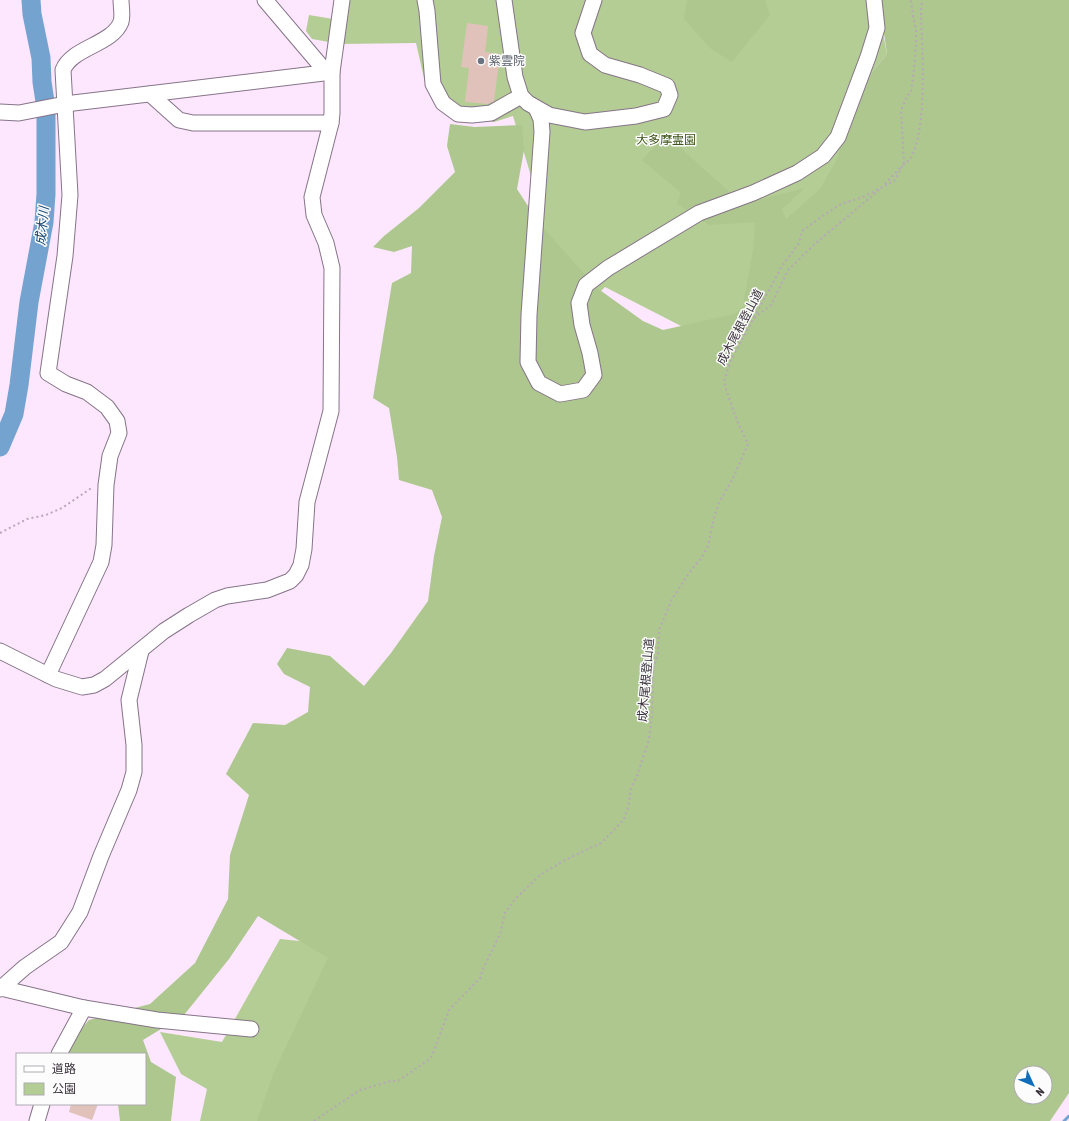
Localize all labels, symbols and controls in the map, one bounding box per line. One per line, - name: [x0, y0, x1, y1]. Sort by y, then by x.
- place label: 紫雲院: [489, 54, 525, 68]
- marker: 紫雲院: [476, 56, 486, 66]
- park label: 大多摩霊園: [636, 133, 696, 147]
- water label: 成木川: [33, 204, 52, 246]
- street label: 成木尾根登山道: [714, 287, 766, 367]
- street label: 成木尾根登山道: [635, 638, 657, 722]
- legend: [16, 1053, 146, 1105]
- text: 道路: [52, 1062, 76, 1076]
- north arrow: [1013, 1065, 1053, 1105]
- text: 公園: [52, 1082, 76, 1096]
- text: N: [1034, 1085, 1047, 1098]

